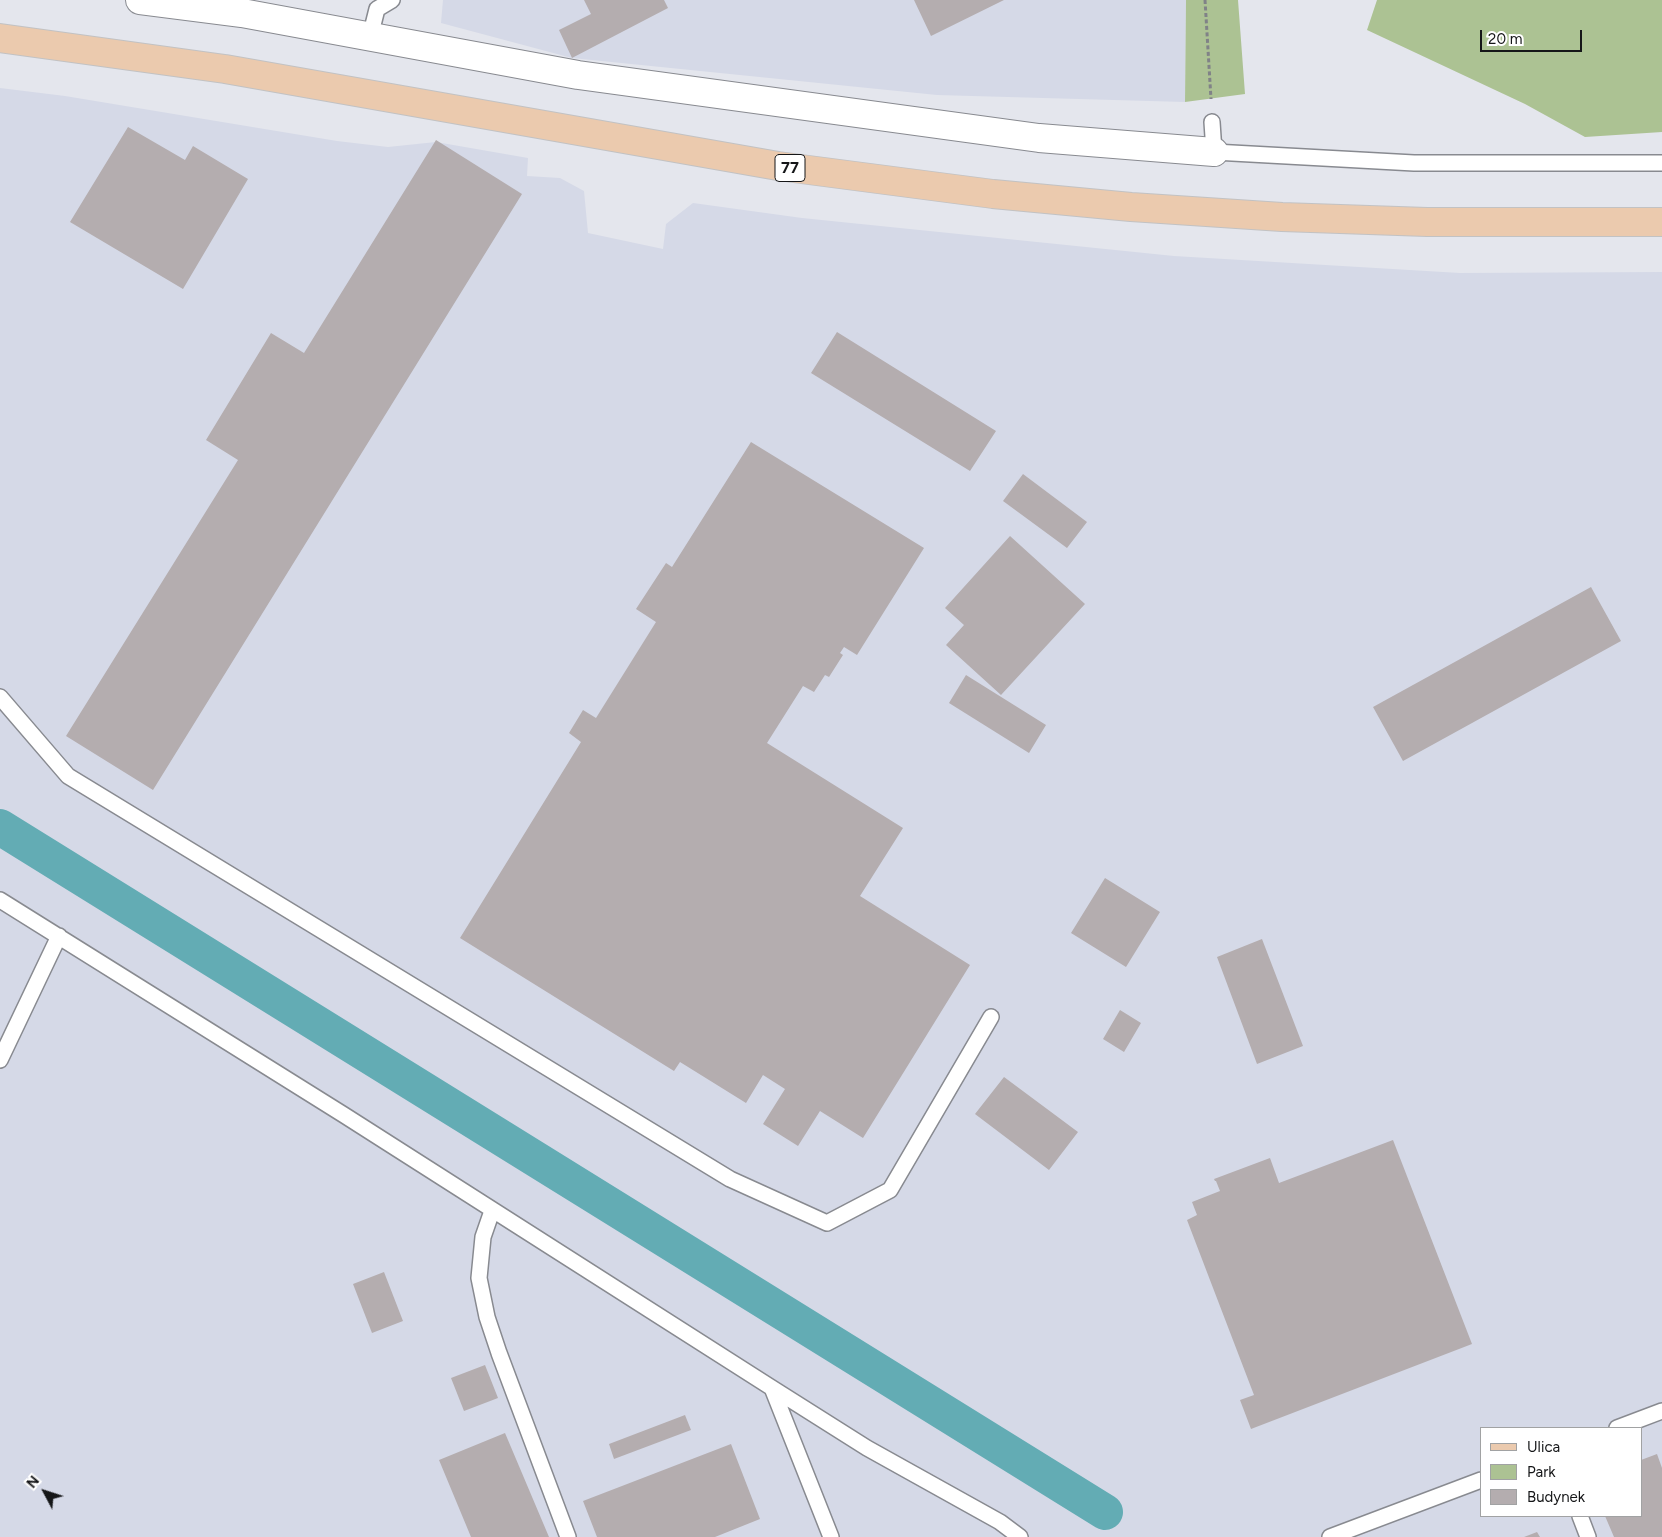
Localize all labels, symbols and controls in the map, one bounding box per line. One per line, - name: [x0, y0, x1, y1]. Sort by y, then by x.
- scale bar: [1482, 20, 1584, 52]
- text: 20 m: [1488, 30, 1522, 48]
- road number: 77: [775, 154, 805, 182]
- legend: [1480, 1427, 1642, 1517]
- text: Ulica: [1527, 1438, 1560, 1456]
- text: Park: [1527, 1463, 1556, 1481]
- north arrow: [20, 1467, 70, 1517]
- text: N: [23, 1472, 43, 1492]
- text: Budynek: [1527, 1488, 1585, 1506]

